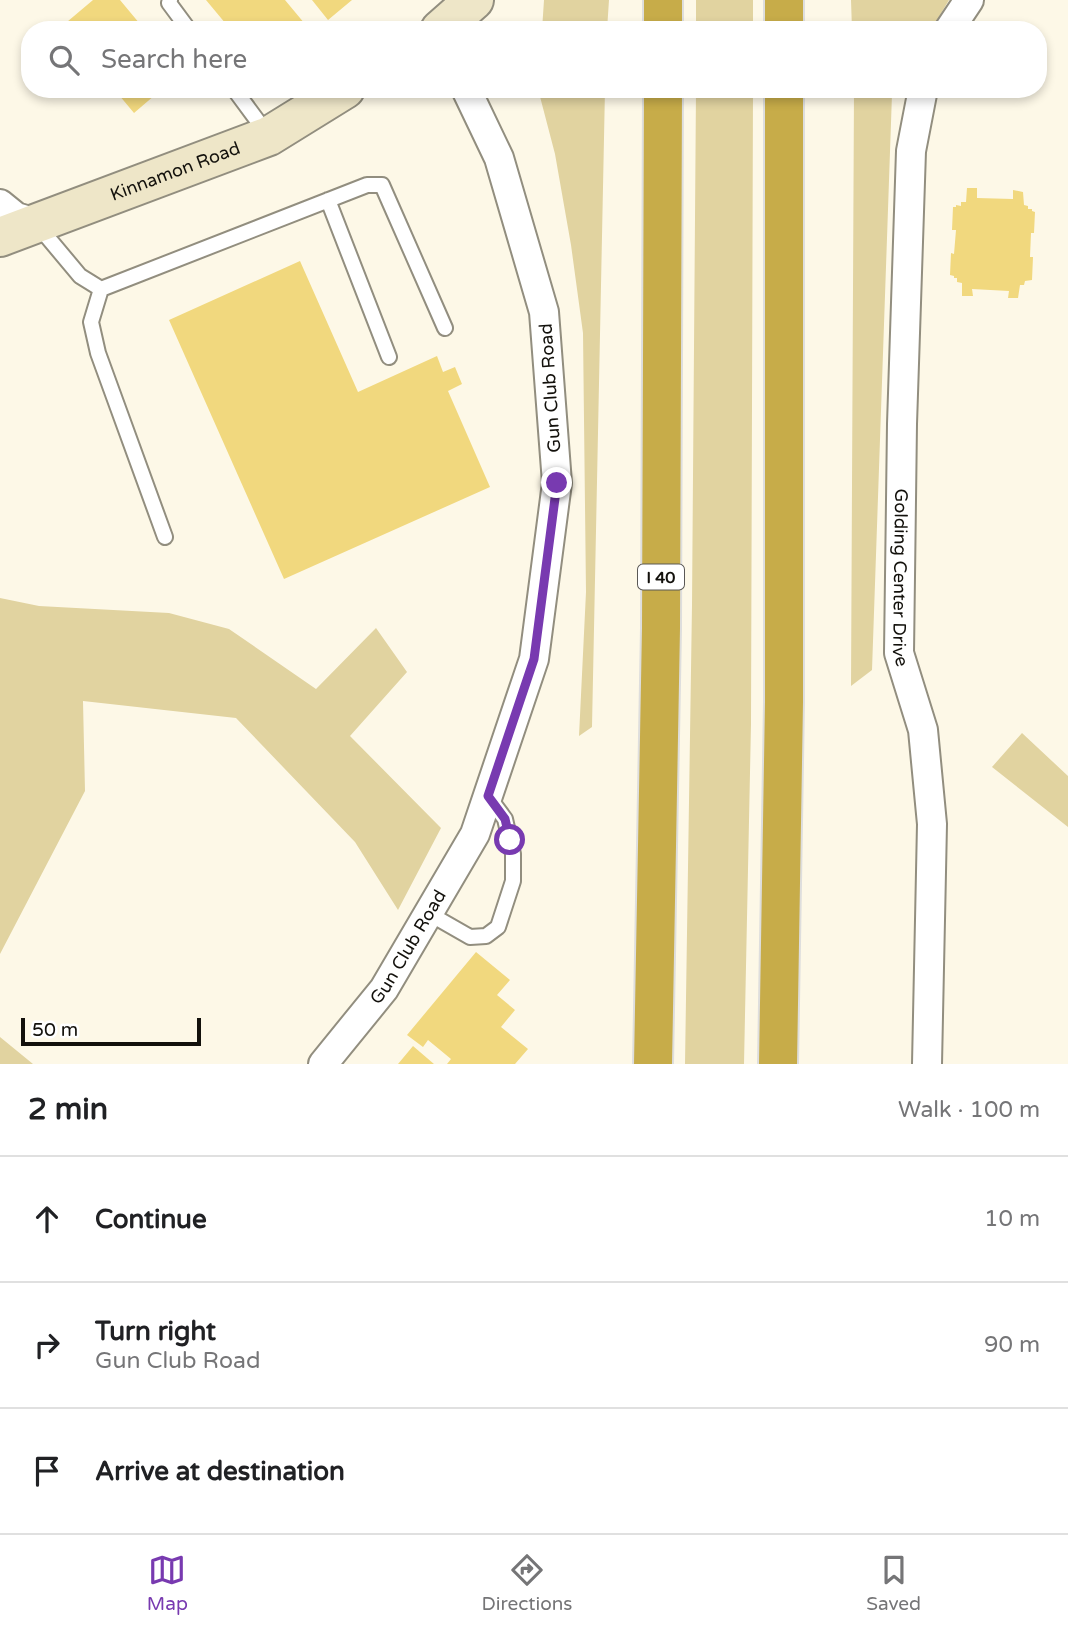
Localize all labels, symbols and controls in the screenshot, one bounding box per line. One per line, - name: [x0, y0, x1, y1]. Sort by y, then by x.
- search box: [21, 21, 1047, 98]
- icon: search: [45, 41, 83, 79]
- text: Search here: [101, 44, 247, 75]
- street label: Kinnamon Road: [107, 137, 243, 206]
- street label: Gun Club Road: [535, 323, 565, 453]
- route end: [541, 467, 572, 498]
- street label: Golding Center Drive: [888, 489, 914, 669]
- road number: I 40: [638, 564, 684, 590]
- route start: [494, 824, 525, 855]
- street label: Gun Club Road: [365, 886, 451, 1009]
- scale bar: [21, 1015, 201, 1047]
- text: 50 m: [32, 1019, 78, 1041]
- text: 2 min: [28, 1091, 108, 1128]
- text: Walk · 100 m: [898, 1096, 1040, 1124]
- icon: ahead: [28, 1200, 66, 1238]
- text: Continue: [95, 1204, 207, 1235]
- text: 10 m: [984, 1205, 1040, 1233]
- text: Turn right: [95, 1316, 216, 1347]
- icon: right: [28, 1326, 66, 1364]
- text: 90 m: [984, 1331, 1040, 1359]
- text: Gun Club Road: [95, 1347, 260, 1375]
- icon: arrive: [28, 1452, 66, 1490]
- text: Arrive at destination: [95, 1456, 345, 1487]
- tab: Map: [147, 1551, 188, 1615]
- tab: Directions: [482, 1551, 573, 1615]
- tab: Saved: [866, 1551, 921, 1615]

